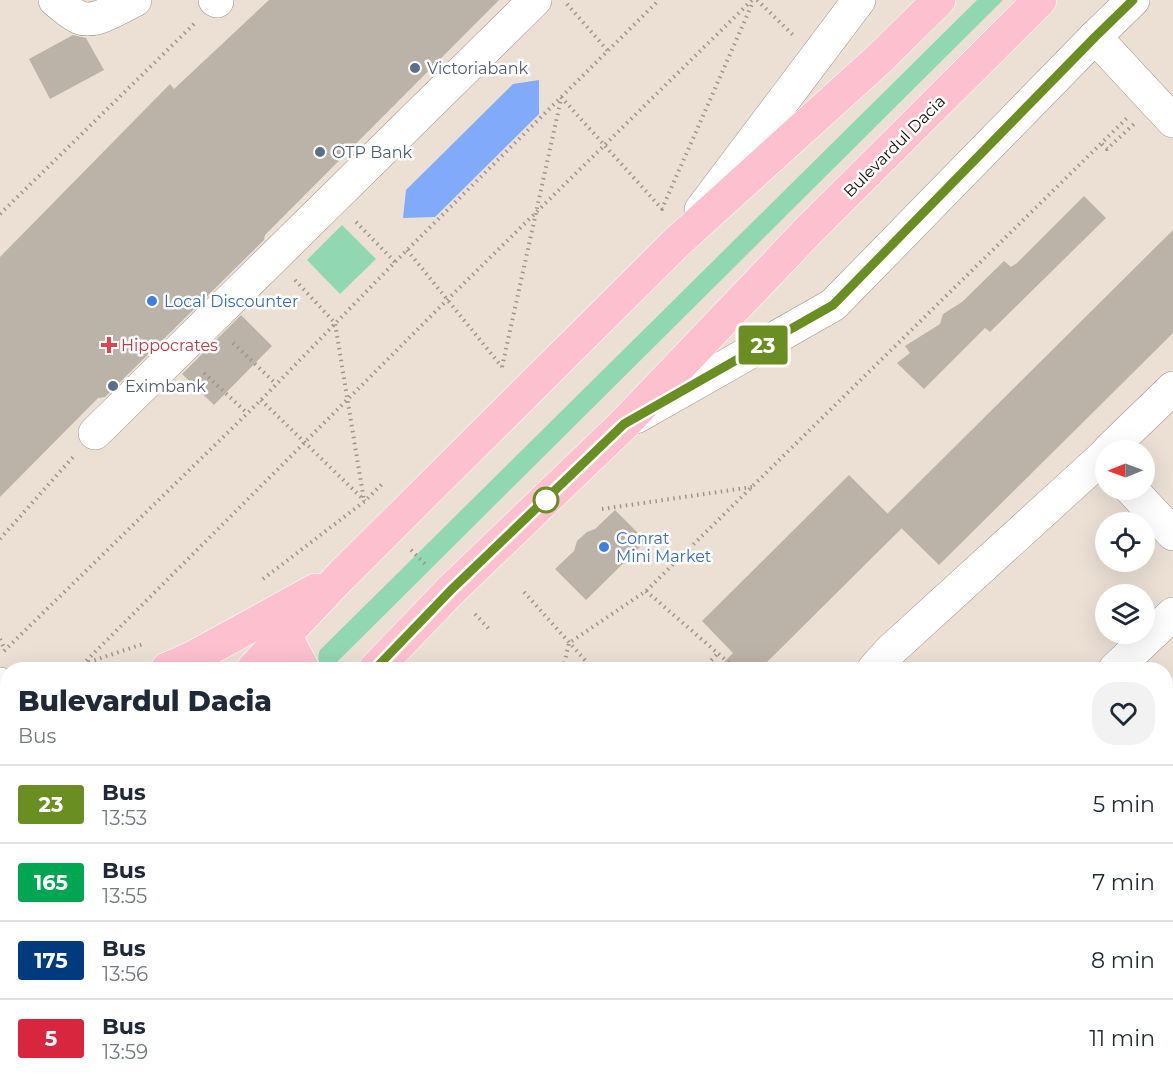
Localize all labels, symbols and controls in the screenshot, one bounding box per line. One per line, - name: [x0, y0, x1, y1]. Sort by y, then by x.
- place label: Victoriabank: [427, 59, 529, 78]
- marker: Victoriabank: [408, 61, 422, 75]
- street label: Bulevardul Dacia: [840, 92, 949, 201]
- place label: OTP Bank: [332, 143, 412, 162]
- marker: OTP Bank: [313, 145, 327, 159]
- place label: Local Discounter: [164, 292, 298, 311]
- marker: Local Discounter: [145, 294, 159, 308]
- line badge: 23: [736, 326, 790, 364]
- text: 23: [751, 333, 775, 358]
- place label: Hippocrates: [121, 336, 218, 355]
- marker: Hippocrates: [102, 338, 116, 352]
- place label: Eximbank: [125, 377, 206, 396]
- marker: Eximbank: [106, 379, 120, 393]
- north arrow: [1095, 440, 1155, 500]
- map controls: [1095, 440, 1155, 644]
- unlabelled marker: [533, 487, 559, 513]
- button: locate: [1095, 512, 1155, 572]
- place label: Conrat Mini Market: [616, 529, 712, 566]
- marker: Conrat Mini Market: [597, 540, 611, 554]
- button: layers: [1095, 584, 1155, 644]
- button: heart: [1092, 682, 1155, 745]
- text: Bulevardul Dacia: [18, 684, 272, 718]
- text: Bus: [18, 724, 56, 748]
- text: Bus: [102, 779, 146, 806]
- text: 5 min: [1093, 791, 1155, 818]
- text: 23: [39, 792, 63, 817]
- text: 13:53: [102, 806, 147, 830]
- text: Bus: [102, 857, 146, 884]
- text: 7 min: [1092, 869, 1155, 896]
- text: 165: [34, 870, 68, 895]
- text: 13:55: [102, 884, 147, 908]
- text: Bus: [102, 935, 146, 962]
- text: 8 min: [1091, 947, 1155, 974]
- text: 175: [34, 948, 68, 973]
- text: 13:56: [102, 962, 148, 986]
- text: Bus: [102, 1013, 146, 1040]
- text: 11 min: [1089, 1025, 1155, 1052]
- text: 5: [45, 1026, 57, 1051]
- text: 13:59: [102, 1040, 148, 1064]

